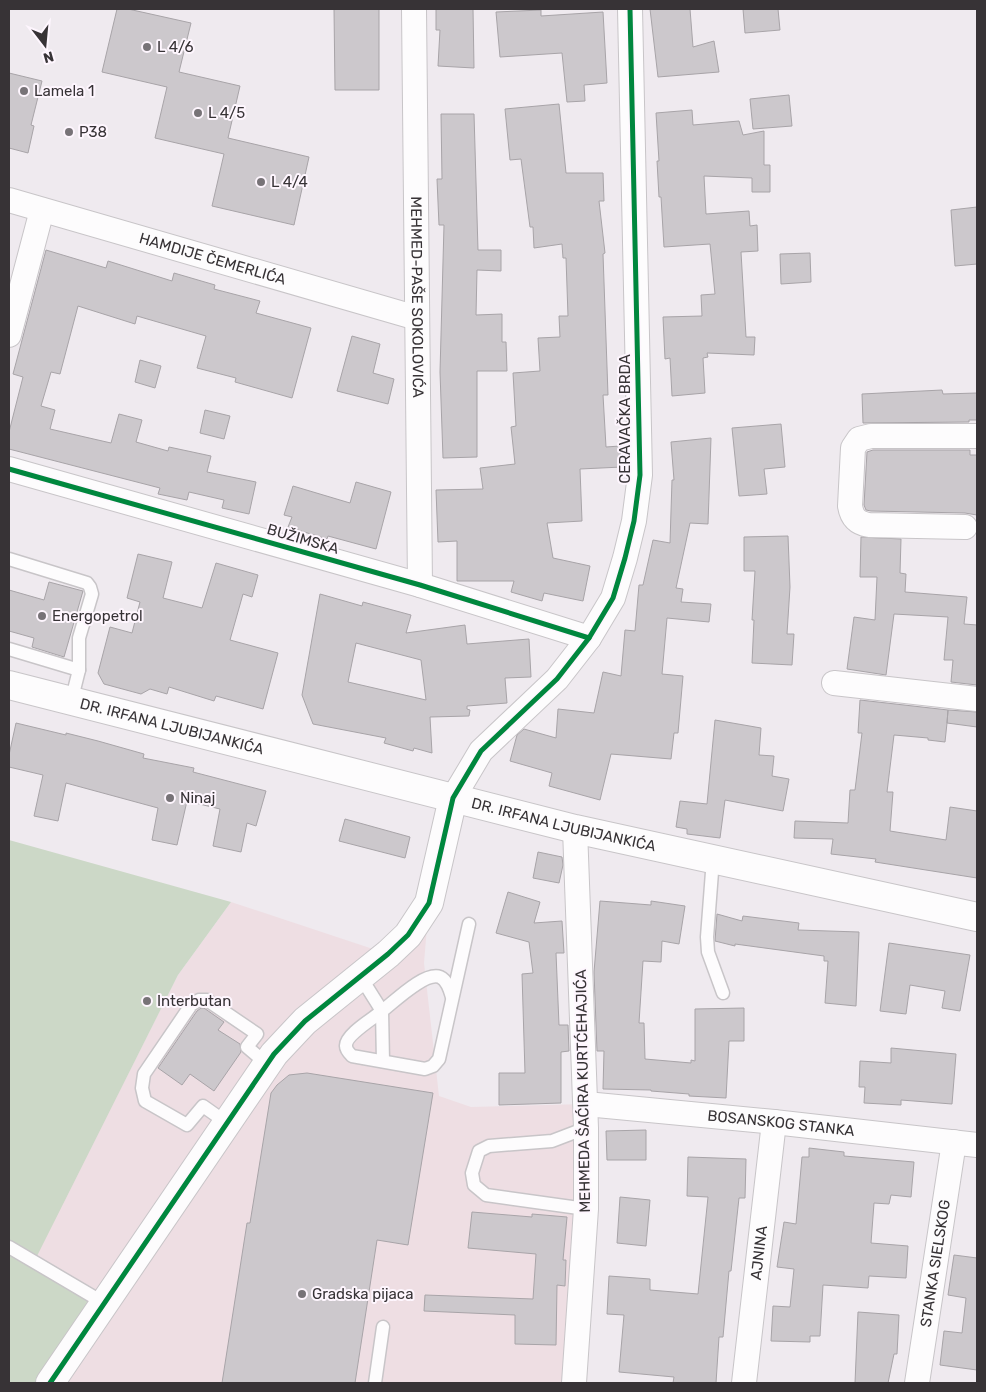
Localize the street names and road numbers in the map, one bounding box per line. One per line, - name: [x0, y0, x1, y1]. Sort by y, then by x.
- street label: MEHMED-PAŠE SOKOLOVIĆA: [407, 196, 427, 398]
- street label: HAMDIJE ČEMERLIĆA: [137, 229, 288, 289]
- street label: CERAVAČKA BRDA: [616, 354, 634, 484]
- street label: BUŽIMSKA: [265, 520, 341, 558]
- street label: DR. IRFANA LJUBIJANKIĆA: [78, 694, 266, 758]
- street label: DR. IRFANA LJUBIJANKIĆA: [470, 794, 658, 855]
- street label: MEHMEDA ŠAĆIRA KURTĆEHAJIĆA: [572, 969, 594, 1213]
- street label: BOSANSKOG STANKA: [707, 1107, 856, 1140]
- street label: STANKA SIELSKOG: [917, 1198, 954, 1328]
- street label: AJNINA: [747, 1225, 771, 1281]

